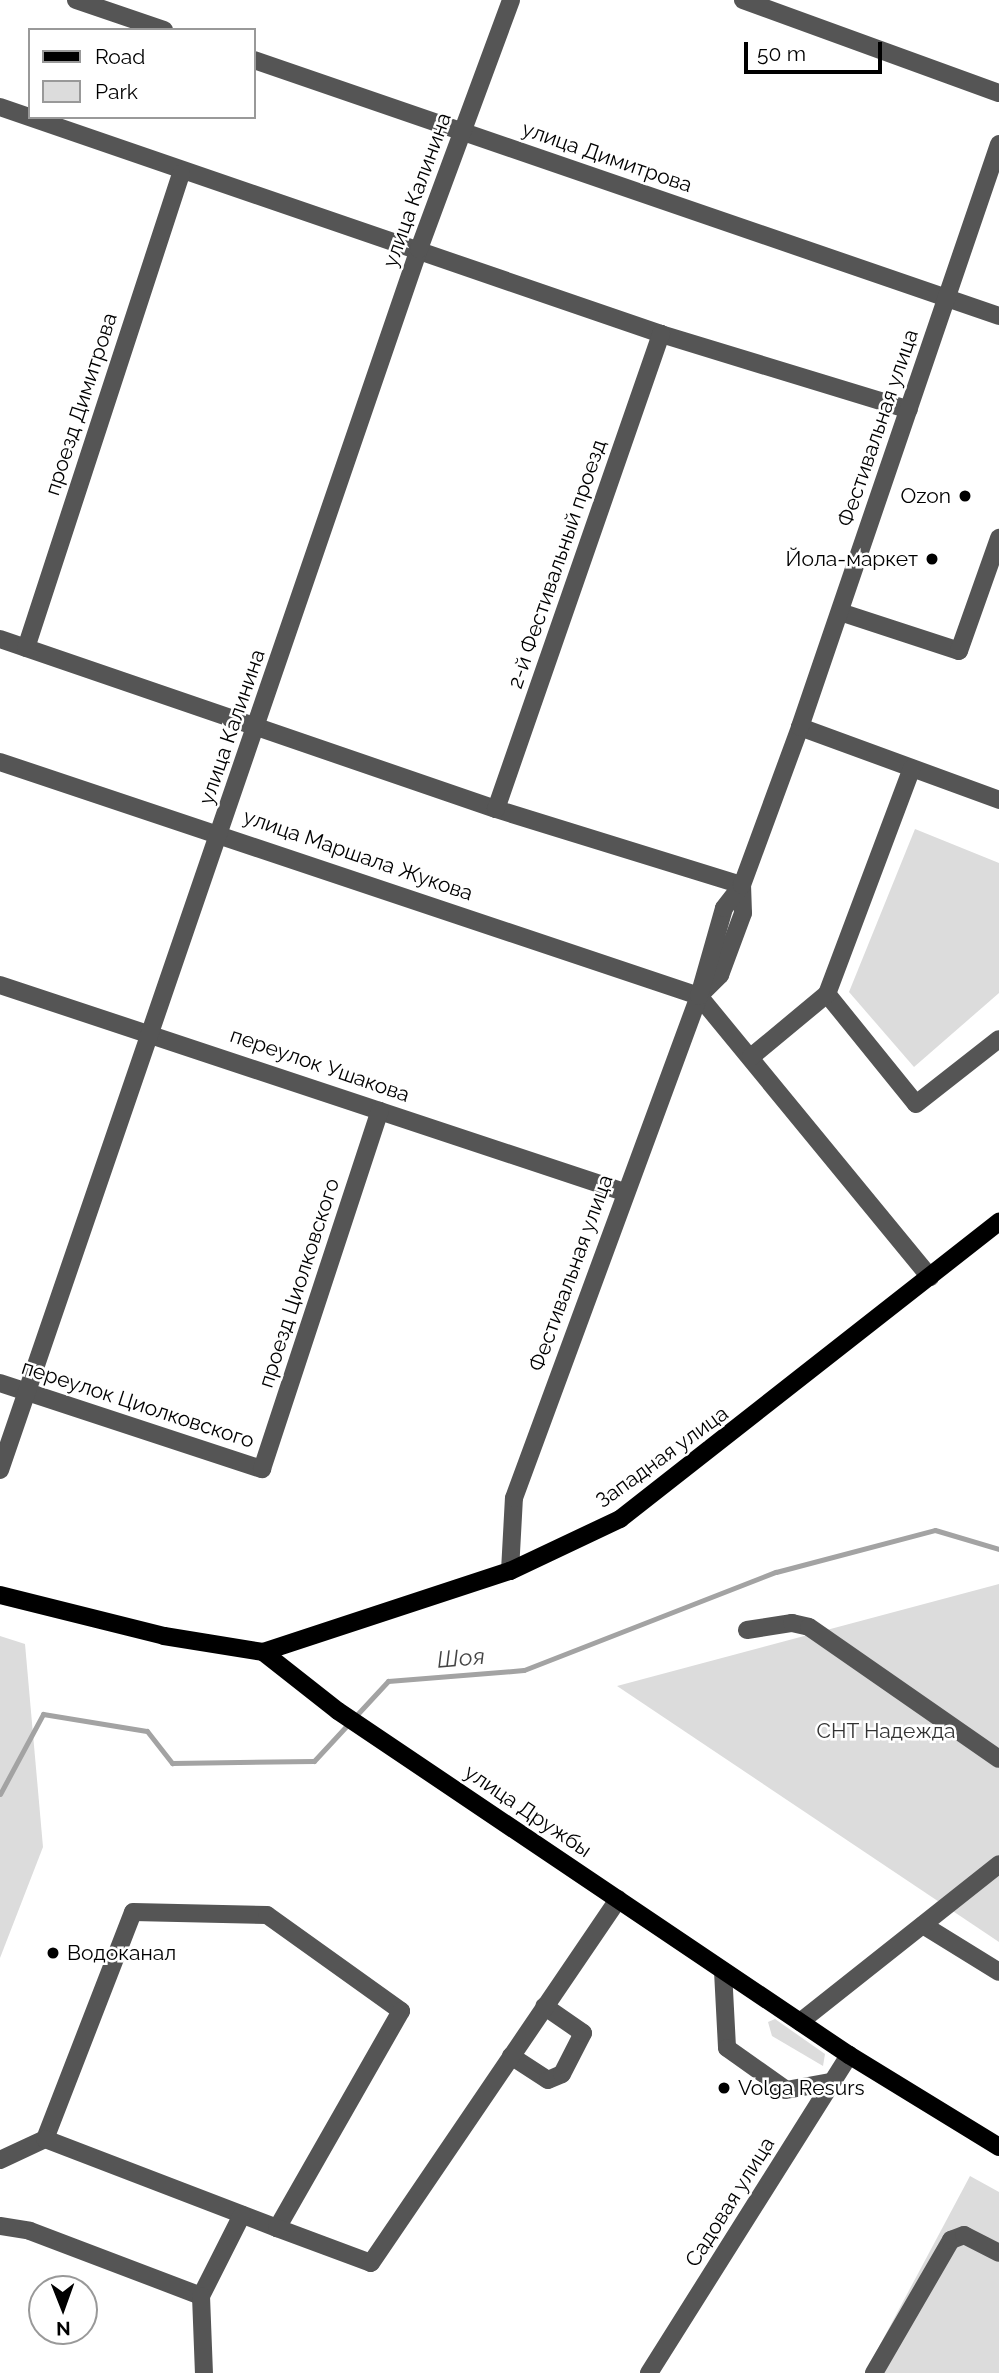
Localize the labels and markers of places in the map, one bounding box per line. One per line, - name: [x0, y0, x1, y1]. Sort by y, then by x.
- place label: Ozon: [900, 483, 951, 509]
- marker: Ozon: [957, 488, 973, 504]
- place label: Йола-маркет: [785, 546, 918, 572]
- marker: Йола-маркет: [924, 551, 940, 567]
- place label: Водоканал: [67, 1940, 176, 1966]
- marker: Водоканал: [45, 1945, 61, 1961]
- place label: Volga Resurs: [738, 2075, 865, 2101]
- marker: Volga Resurs: [716, 2080, 732, 2096]

